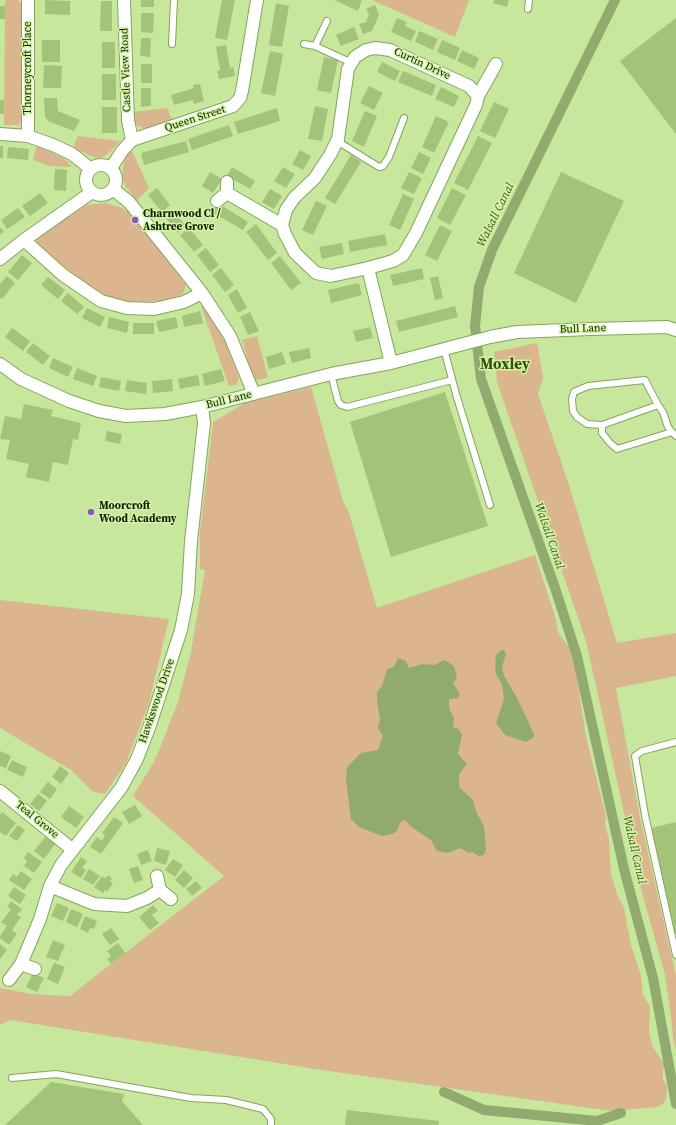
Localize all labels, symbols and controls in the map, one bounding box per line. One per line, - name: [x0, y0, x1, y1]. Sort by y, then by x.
- street label: Thorneycroft Place: [21, 21, 35, 115]
- street label: Castle View Road: [118, 28, 134, 112]
- street label: Curtin Drive: [392, 45, 452, 83]
- street label: Queen Street: [163, 103, 227, 135]
- water label: Walsall Canal: [474, 181, 518, 249]
- place label: Charnwood Cl / Ashtree Grove: [143, 207, 221, 233]
- marker: Charnwood Cl / Ashtree Grove: [130, 215, 140, 225]
- street label: Bull Lane: [559, 322, 607, 336]
- district label: Moxley: [480, 356, 530, 374]
- street label: Bull Lane: [205, 388, 253, 412]
- place label: Moorcroft Wood Academy: [99, 499, 177, 525]
- water label: Walsall Canal: [531, 501, 567, 571]
- marker: Moorcroft Wood Academy: [86, 507, 96, 517]
- street label: Hawkswood Drive: [136, 657, 178, 745]
- street label: Teal Grove: [13, 799, 61, 841]
- water label: Walsall Canal: [619, 815, 649, 885]

